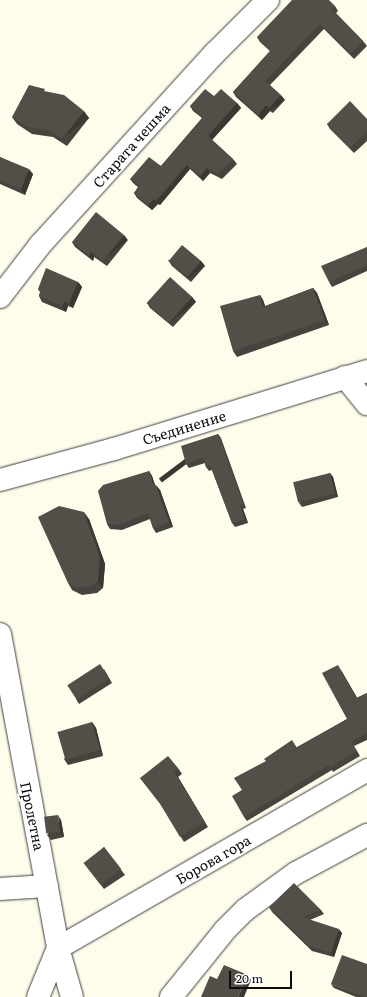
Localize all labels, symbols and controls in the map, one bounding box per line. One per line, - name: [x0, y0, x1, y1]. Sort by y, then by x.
- street label: Старата чешма: [89, 99, 173, 191]
- street label: Съединение: [140, 406, 228, 448]
- street label: Пролетна: [18, 780, 48, 852]
- street label: Борова гора: [173, 831, 253, 887]
- scale bar: [231, 963, 294, 989]
- text: 20 m: [236, 969, 263, 987]

